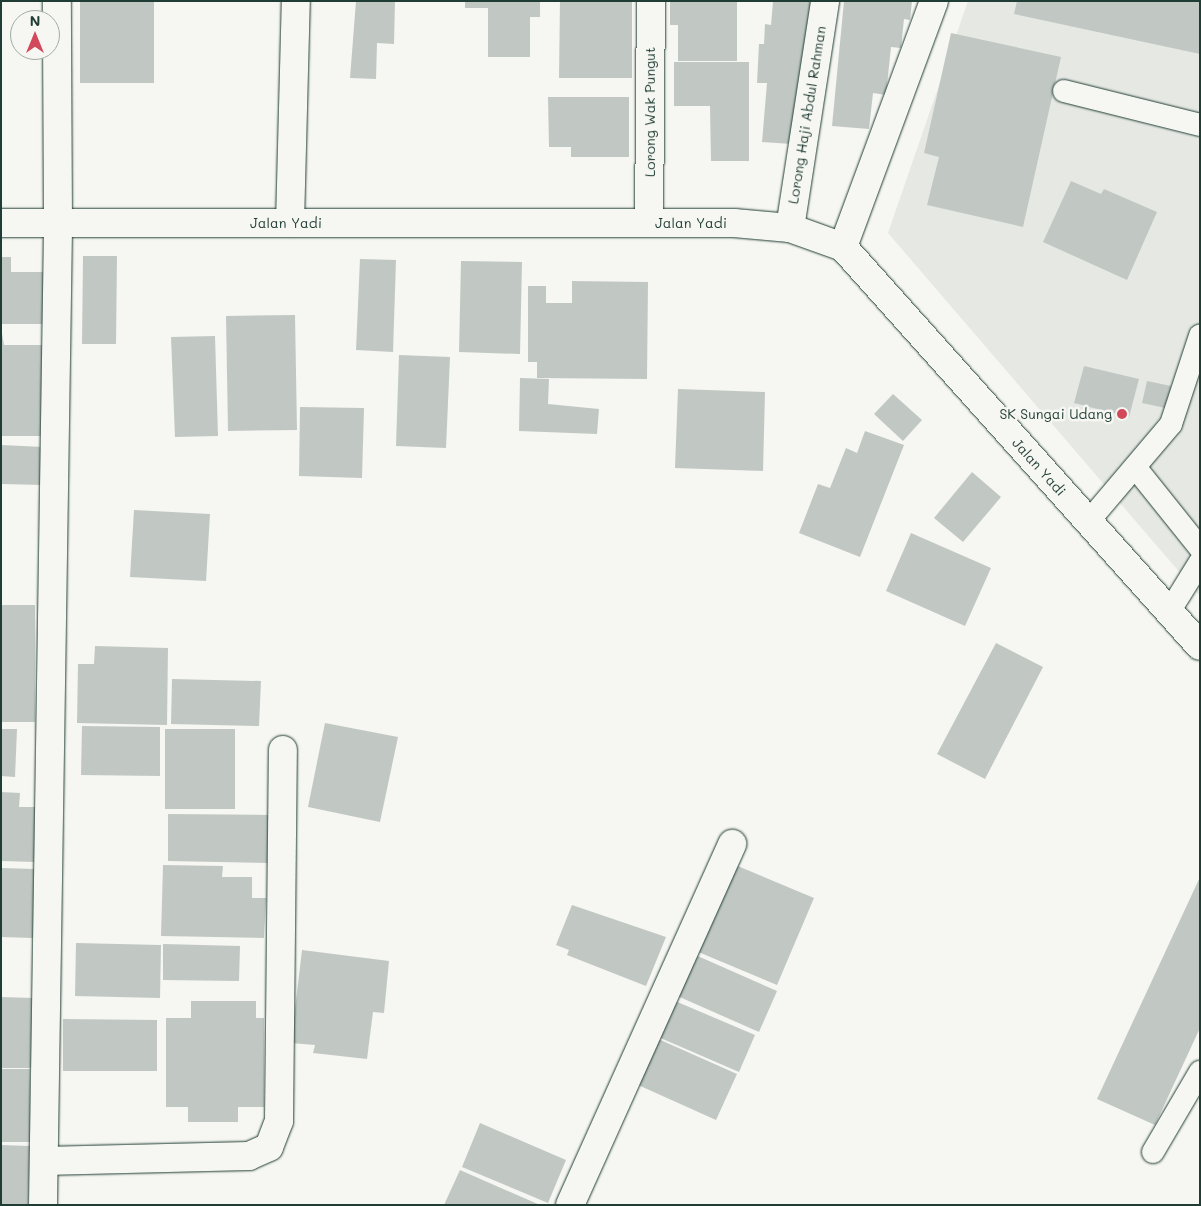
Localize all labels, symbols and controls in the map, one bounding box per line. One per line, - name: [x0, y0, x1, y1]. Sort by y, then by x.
- north arrow: [10, 10, 60, 60]
- text: N: [30, 11, 40, 30]
- street label: Lorong Haji Abdul Rahman: [785, 25, 829, 205]
- street label: Lorong Wak Pungut: [642, 47, 658, 177]
- street label: Jalan Yadi: [250, 215, 322, 231]
- street label: Jalan Yadi: [655, 215, 727, 231]
- place label: SK Sungai Udang: [999, 406, 1112, 422]
- marker: SK Sungai Udang: [1116, 408, 1128, 420]
- street label: Jalan Yadi: [1009, 435, 1069, 499]

